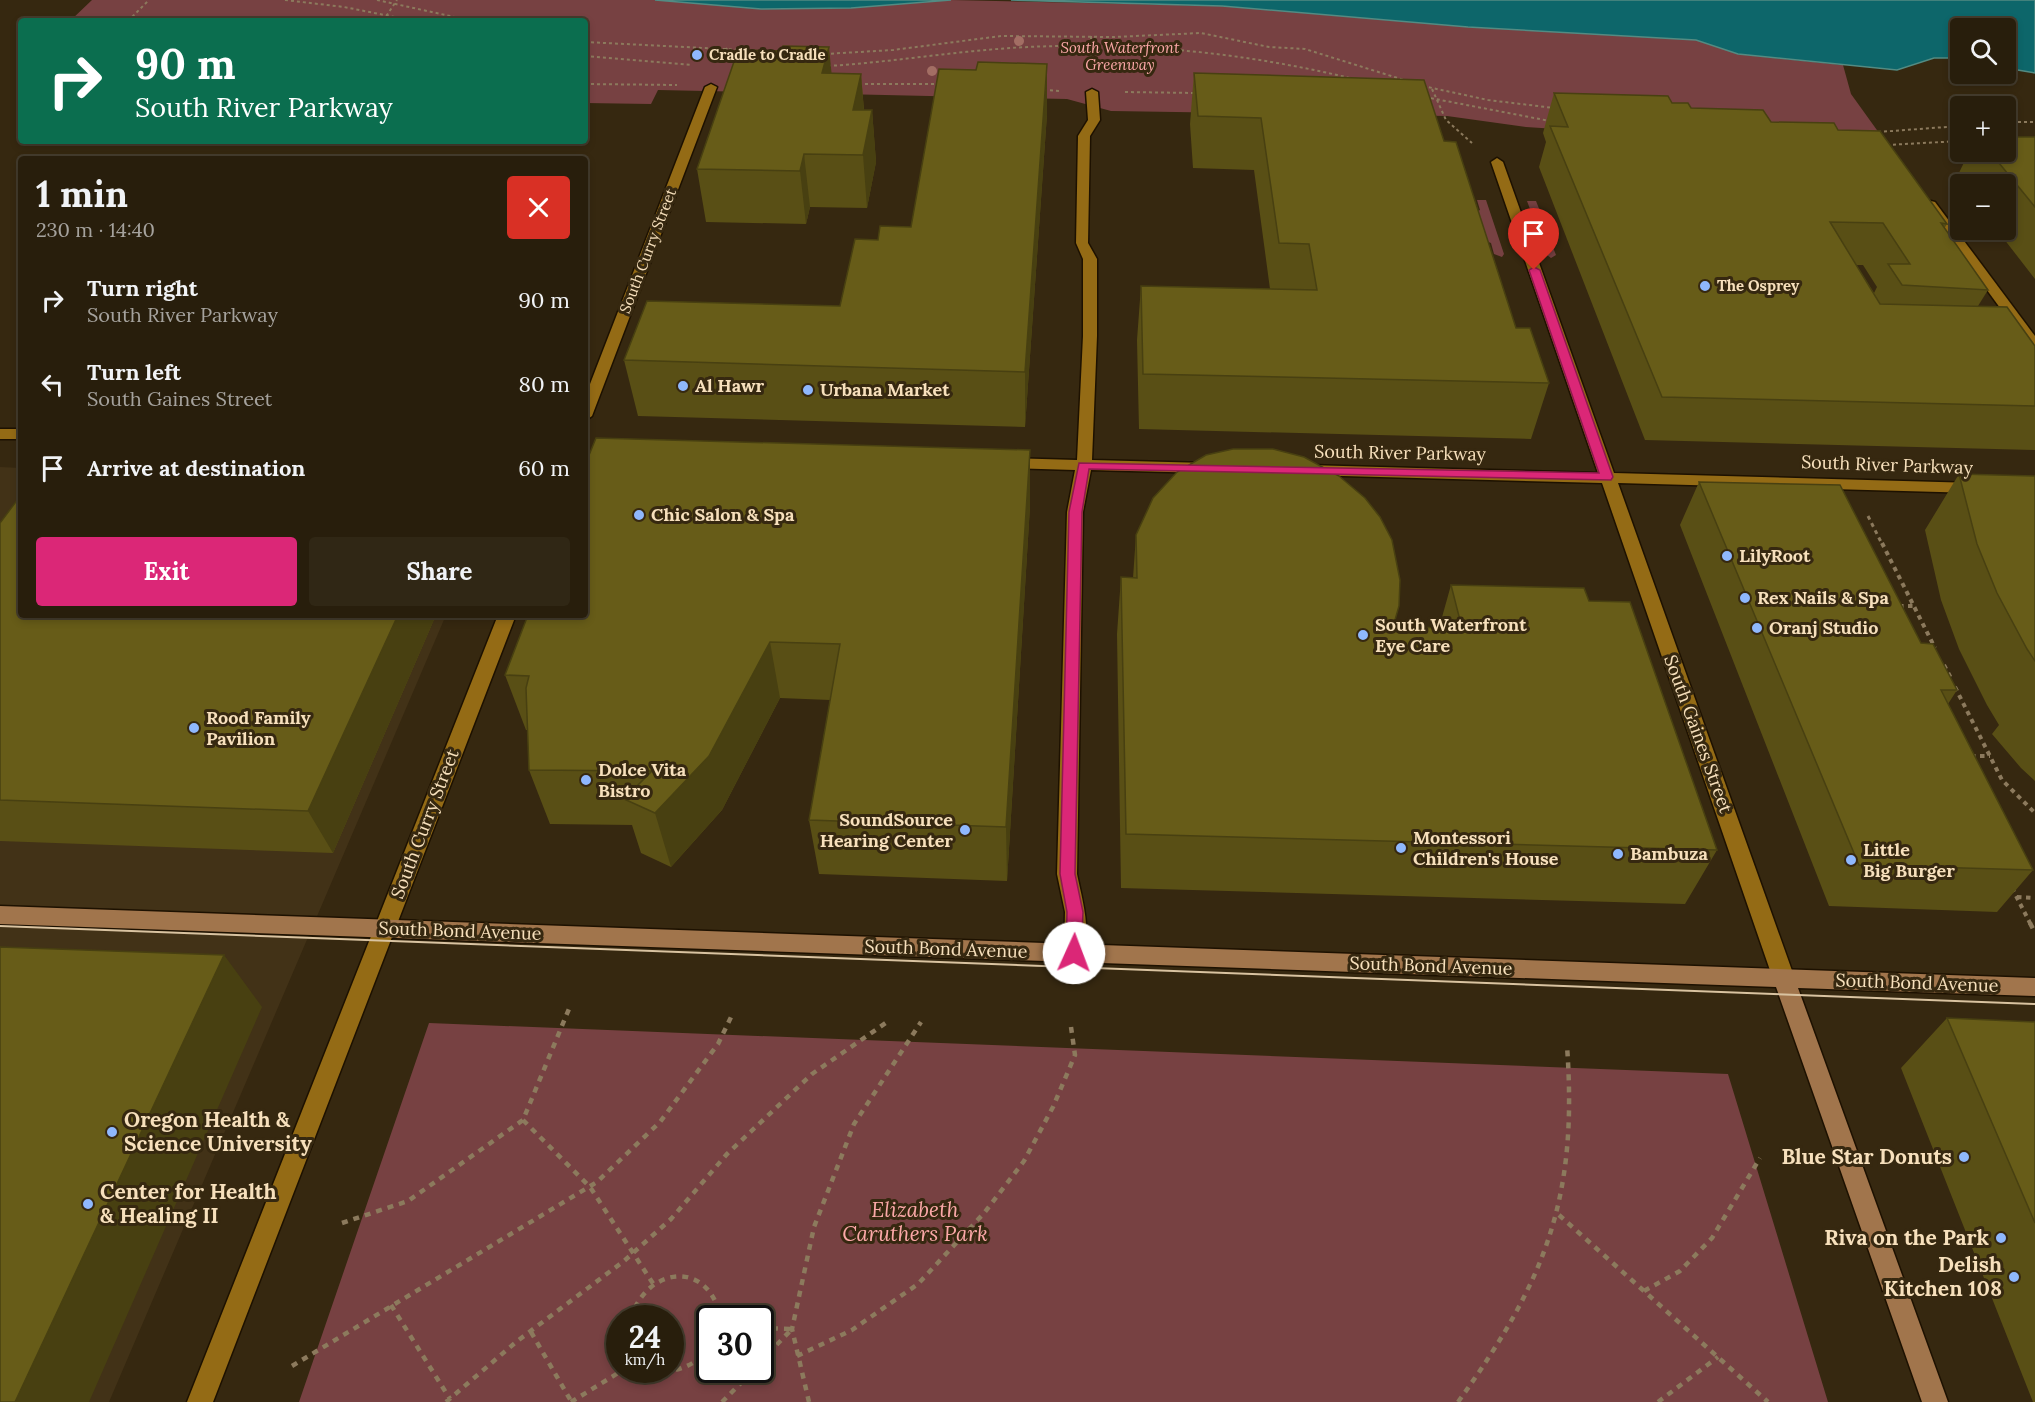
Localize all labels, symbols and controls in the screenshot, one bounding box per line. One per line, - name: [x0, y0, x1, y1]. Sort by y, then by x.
- map controls: [1950, 18, 2016, 240]
- button: search: [1950, 18, 2016, 84]
- text: 90 m: [135, 37, 236, 91]
- park label: South Waterfront Greenway: [1061, 38, 1180, 74]
- icon: right: [36, 42, 114, 120]
- place label: Cradle to Cradle: [709, 45, 826, 64]
- marker: Cradle to Cradle: [690, 48, 704, 62]
- text: South River Parkway: [135, 90, 393, 124]
- button: +: [1950, 96, 2016, 162]
- text: 1 min: [36, 171, 128, 217]
- button: −: [1950, 174, 2016, 240]
- button: close: [507, 176, 570, 239]
- street label: South Curry Street: [615, 186, 680, 316]
- pin: [1508, 208, 1559, 270]
- text: 230 m · 14:40: [36, 217, 155, 242]
- icon: arrive: [1517, 217, 1550, 250]
- text: Turn right: [87, 274, 198, 302]
- place label: The Osprey: [1717, 276, 1800, 295]
- marker: The Osprey: [1698, 279, 1712, 293]
- icon: right: [36, 284, 69, 317]
- text: 90 m: [518, 286, 570, 314]
- text: South River Parkway: [87, 302, 278, 327]
- text: Turn left: [87, 358, 181, 386]
- icon: left: [36, 368, 69, 401]
- text: 80 m: [519, 370, 570, 398]
- place label: Al Hawr: [695, 374, 764, 397]
- place label: Urbana Market: [820, 378, 950, 401]
- marker: Al Hawr: [676, 379, 690, 393]
- marker: Urbana Market: [801, 383, 815, 397]
- text: South Gaines Street: [87, 386, 272, 411]
- street label: South River Parkway: [1314, 440, 1487, 466]
- street label: South River Parkway: [1801, 450, 1974, 479]
- icon: arrive: [36, 452, 69, 485]
- text: Arrive at destination: [87, 454, 305, 482]
- text: 60 m: [518, 454, 570, 482]
- place label: Chic Salon & Spa: [651, 503, 795, 526]
- marker: Chic Salon & Spa: [632, 508, 646, 522]
- button: Exit: [36, 537, 297, 606]
- button: Share: [309, 537, 570, 606]
- place label: LilyRoot: [1739, 544, 1811, 567]
- marker: LilyRoot: [1720, 549, 1734, 563]
- place label: Rex Nails & Spa: [1757, 586, 1889, 609]
- marker: Rex Nails & Spa: [1738, 591, 1752, 605]
- place label: South Waterfront Eye Care: [1375, 613, 1527, 657]
- place label: Oranj Studio: [1769, 616, 1878, 639]
- marker: Oranj Studio: [1750, 621, 1764, 635]
- marker: South Waterfront Eye Care: [1356, 628, 1370, 642]
- street label: South Gaines Street: [1659, 652, 1738, 816]
- place label: Rood Family Pavilion: [206, 706, 311, 750]
- marker: Rood Family Pavilion: [187, 721, 201, 735]
- street label: South Curry Street: [385, 746, 464, 902]
- place label: Dolce Vita Bistro: [598, 758, 687, 802]
- marker: Dolce Vita Bistro: [579, 773, 593, 787]
- place label: SoundSource Hearing Center: [820, 808, 953, 852]
- marker: SoundSource Hearing Center: [958, 823, 972, 837]
- place label: Montessori Children's House: [1413, 826, 1559, 870]
- place label: Little Big Burger: [1863, 838, 1955, 882]
- marker: Montessori Children's House: [1394, 841, 1408, 855]
- place label: Bambuza: [1630, 842, 1709, 865]
- marker: Bambuza: [1611, 847, 1625, 861]
- marker: Little Big Burger: [1844, 853, 1858, 867]
- street label: South Bond Avenue: [378, 916, 542, 945]
- position arrow: [1042, 921, 1106, 985]
- street label: South Bond Avenue: [864, 934, 1028, 963]
- street label: South Bond Avenue: [1349, 951, 1513, 980]
- street label: South Bond Avenue: [1835, 968, 1999, 997]
- place label: Oregon Health & Science University: [124, 1106, 312, 1157]
- marker: Oregon Health & Science University: [105, 1125, 119, 1139]
- place label: Blue Star Donuts: [1781, 1143, 1952, 1170]
- marker: Blue Star Donuts: [1957, 1150, 1971, 1164]
- place label: Center for Health & Healing II: [100, 1178, 277, 1229]
- park label: Elizabeth Caruthers Park: [842, 1196, 988, 1247]
- marker: Center for Health & Healing II: [81, 1197, 95, 1211]
- place label: Riva on the Park: [1824, 1224, 1990, 1251]
- marker: Riva on the Park: [1994, 1231, 2008, 1245]
- place label: Delish Kitchen 108: [1884, 1251, 2002, 1302]
- marker: Delish Kitchen 108: [2007, 1270, 2021, 1284]
- speed limit sign: 30: [696, 1305, 774, 1383]
- text: 24: [629, 1318, 661, 1356]
- text: km/h: [625, 1350, 665, 1369]

